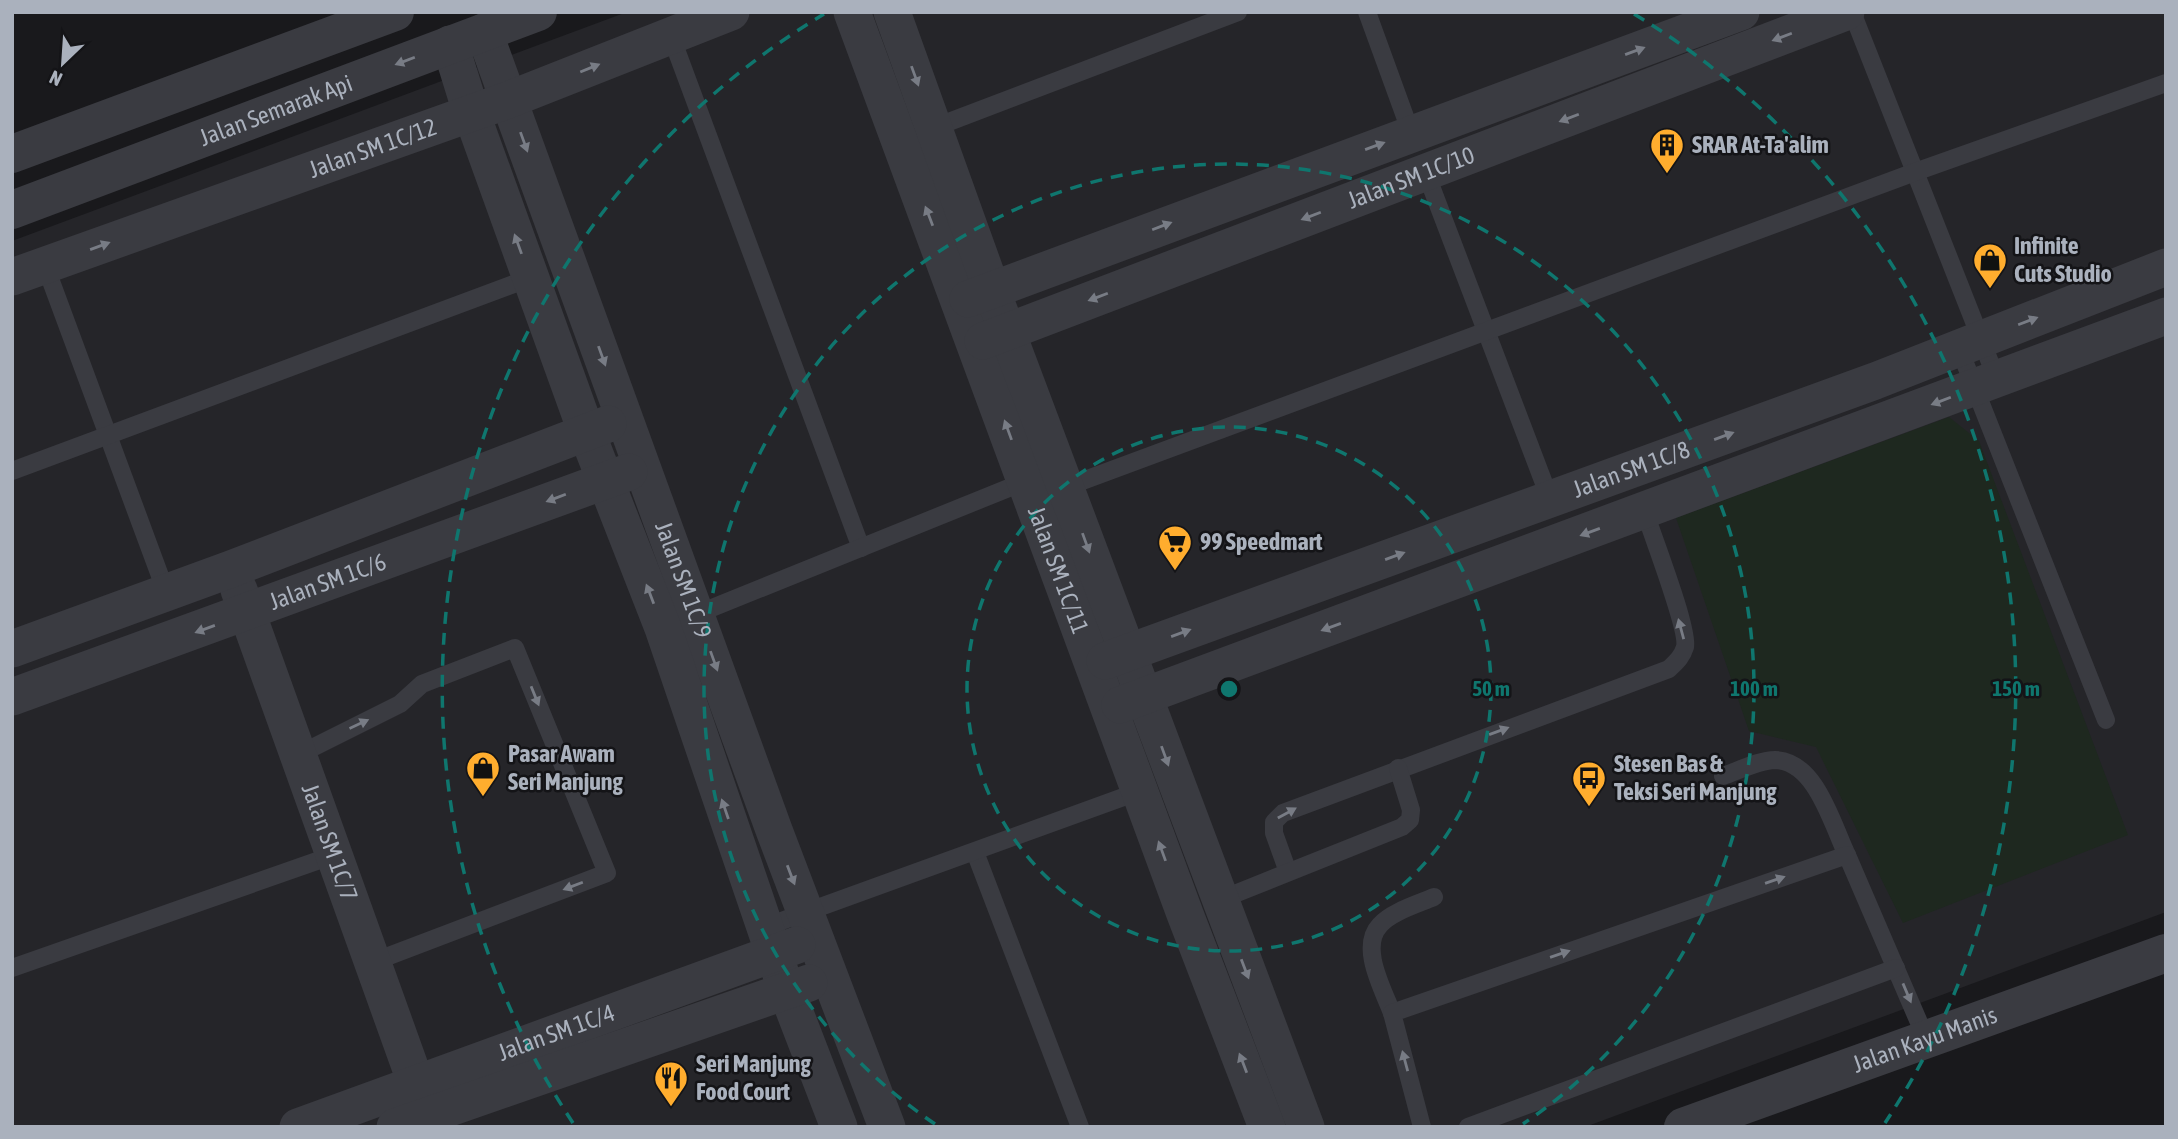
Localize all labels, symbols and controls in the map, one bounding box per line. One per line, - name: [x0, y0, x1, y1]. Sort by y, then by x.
- north arrow: [28, 28, 98, 98]
- one-way arrow: [1771, 31, 1792, 42]
- one-way arrow: [1624, 45, 1645, 56]
- one-way arrow: [395, 56, 416, 67]
- one-way arrow: [579, 62, 600, 73]
- text: N: [46, 66, 66, 91]
- one-way arrow: [910, 66, 921, 87]
- street label: Jalan Semarak Api: [196, 69, 356, 151]
- one-way arrow: [1559, 112, 1580, 123]
- street label: Jalan SM 1C/12: [305, 113, 440, 183]
- building icon: SRAR At-Ta'alim: [1648, 126, 1686, 175]
- place label: SRAR At-Ta'alim: [1692, 131, 1829, 158]
- one-way arrow: [519, 132, 530, 153]
- one-way arrow: [1365, 140, 1386, 151]
- street label: Jalan SM 1C/10: [1344, 141, 1478, 214]
- one-way arrow: [923, 206, 934, 227]
- one-way arrow: [1300, 211, 1321, 222]
- one-way arrow: [1152, 221, 1173, 232]
- place label: Infinite Cuts Studio: [2014, 232, 2112, 287]
- one-way arrow: [512, 233, 523, 254]
- one-way arrow: [89, 240, 110, 251]
- shop icon: Infinite Cuts Studio: [1971, 241, 2009, 290]
- one-way arrow: [1088, 292, 1109, 303]
- one-way arrow: [2018, 315, 2039, 326]
- one-way arrow: [597, 345, 608, 366]
- one-way arrow: [1931, 395, 1952, 406]
- one-way arrow: [1002, 419, 1013, 440]
- one-way arrow: [1713, 430, 1734, 441]
- street label: Jalan SM 1C/8: [1569, 436, 1693, 503]
- one-way arrow: [545, 493, 566, 504]
- street label: Jalan SM 1C/11: [1023, 503, 1094, 637]
- street label: Jalan SM 1C/9: [650, 518, 717, 642]
- supermarket icon: 99 Speedmart: [1156, 523, 1194, 572]
- one-way arrow: [1580, 526, 1601, 537]
- place label: 99 Speedmart: [1200, 528, 1323, 555]
- one-way arrow: [1081, 533, 1092, 554]
- street label: Jalan SM 1C/6: [265, 548, 390, 615]
- one-way arrow: [1384, 550, 1405, 561]
- one-way arrow: [645, 584, 656, 605]
- one-way arrow: [1676, 618, 1686, 639]
- one-way arrow: [1320, 622, 1341, 633]
- one-way arrow: [194, 623, 215, 634]
- one-way arrow: [1171, 628, 1192, 639]
- one-way arrow: [709, 651, 720, 672]
- text: 50 m: [1472, 676, 1510, 700]
- text: 100 m: [1730, 676, 1778, 700]
- text: 150 m: [1992, 676, 2040, 700]
- centre of rings: [1217, 677, 1241, 701]
- one-way arrow: [529, 685, 540, 706]
- one-way arrow: [349, 718, 369, 729]
- one-way arrow: [1489, 726, 1510, 737]
- place label: Pasar Awam Seri Manjung: [508, 740, 623, 795]
- one-way arrow: [1160, 746, 1171, 767]
- shop icon: Pasar Awam Seri Manjung: [464, 749, 502, 798]
- place label: Stesen Bas & Teksi Seri Manjung: [1614, 750, 1777, 805]
- bus stop icon: Stesen Bas & Teksi Seri Manjung: [1570, 759, 1608, 808]
- street label: Jalan SM 1C/7: [297, 780, 363, 904]
- one-way arrow: [719, 798, 730, 819]
- one-way arrow: [1278, 808, 1298, 820]
- one-way arrow: [1156, 840, 1167, 861]
- one-way arrow: [786, 865, 797, 886]
- one-way arrow: [1764, 874, 1785, 885]
- one-way arrow: [563, 881, 584, 892]
- one-way arrow: [1549, 948, 1570, 959]
- one-way arrow: [1240, 959, 1251, 980]
- one-way arrow: [1901, 983, 1913, 1003]
- street label: Jalan SM 1C/4: [494, 999, 618, 1066]
- street label: Jalan Kayu Manis: [1849, 1001, 2000, 1078]
- place label: Seri Manjung Food Court: [696, 1050, 811, 1105]
- one-way arrow: [1399, 1050, 1409, 1071]
- one-way arrow: [1237, 1053, 1248, 1074]
- restaurant icon: Seri Manjung Food Court: [652, 1059, 690, 1108]

